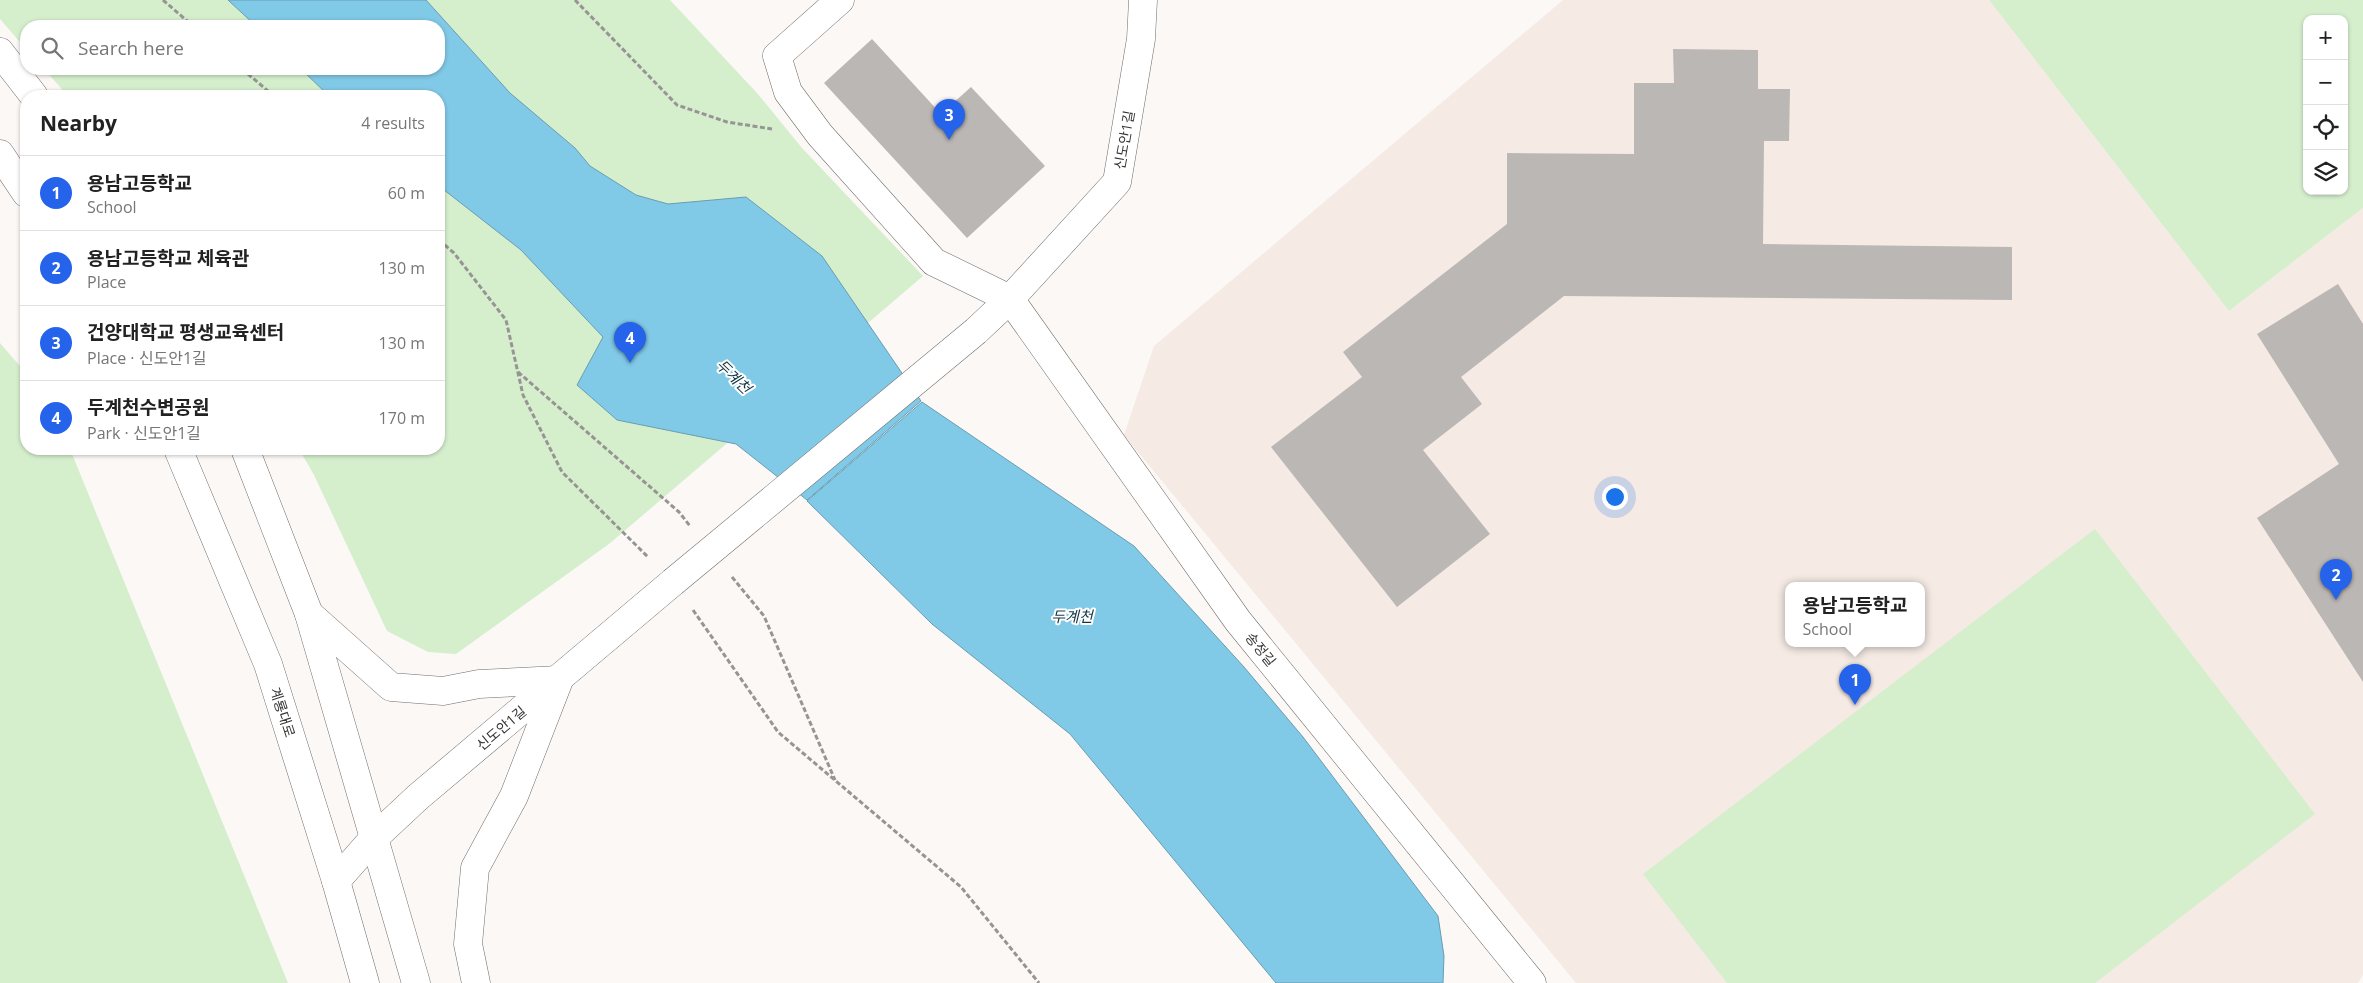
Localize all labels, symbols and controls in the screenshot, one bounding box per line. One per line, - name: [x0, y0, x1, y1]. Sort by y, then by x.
- map controls: [2303, 15, 2348, 195]
- button: +: [2303, 15, 2348, 60]
- search box: [20, 20, 445, 75]
- icon: search: [38, 34, 66, 62]
- text: Search here: [78, 35, 184, 61]
- button: −: [2303, 60, 2348, 105]
- pin: 3: [933, 99, 965, 140]
- button: locate: [2303, 105, 2348, 150]
- text: Nearby: [40, 109, 117, 137]
- street label: 신도안1길: [1109, 109, 1139, 171]
- text: 4 results: [361, 112, 425, 134]
- button: layers: [2303, 150, 2348, 195]
- text: 용남고등학교: [87, 170, 192, 196]
- text: 1: [51, 182, 61, 204]
- text: 60 m: [388, 182, 425, 204]
- text: School: [87, 196, 137, 218]
- text: 용남고등학교 체육관: [87, 245, 249, 271]
- text: 2: [51, 257, 61, 279]
- text: 130 m: [379, 257, 425, 279]
- text: Place: [87, 271, 126, 293]
- text: 건양대학교 평생교육센터: [87, 319, 284, 345]
- pin: 4: [614, 322, 646, 363]
- text: 3: [51, 332, 61, 354]
- text: 130 m: [379, 332, 425, 354]
- text: Place · 신도안1길: [87, 347, 207, 369]
- water label: 두계천: [712, 354, 757, 399]
- text: 두계천수변공원: [87, 394, 209, 420]
- text: 4: [51, 407, 61, 429]
- text: 170 m: [379, 407, 425, 429]
- text: Park · 신도안1길: [87, 422, 201, 444]
- your location: [1602, 484, 1628, 510]
- pin: 2: [2320, 559, 2352, 600]
- popup: [1785, 582, 1925, 647]
- text: 용남고등학교: [1803, 592, 1907, 618]
- water label: 두계천: [1051, 606, 1095, 626]
- text: School: [1803, 618, 1852, 640]
- street label: 송정길: [1241, 628, 1281, 670]
- pin: 1: [1839, 664, 1871, 705]
- street label: 계룡대로: [266, 685, 300, 740]
- street label: 신도안1길: [472, 702, 530, 754]

